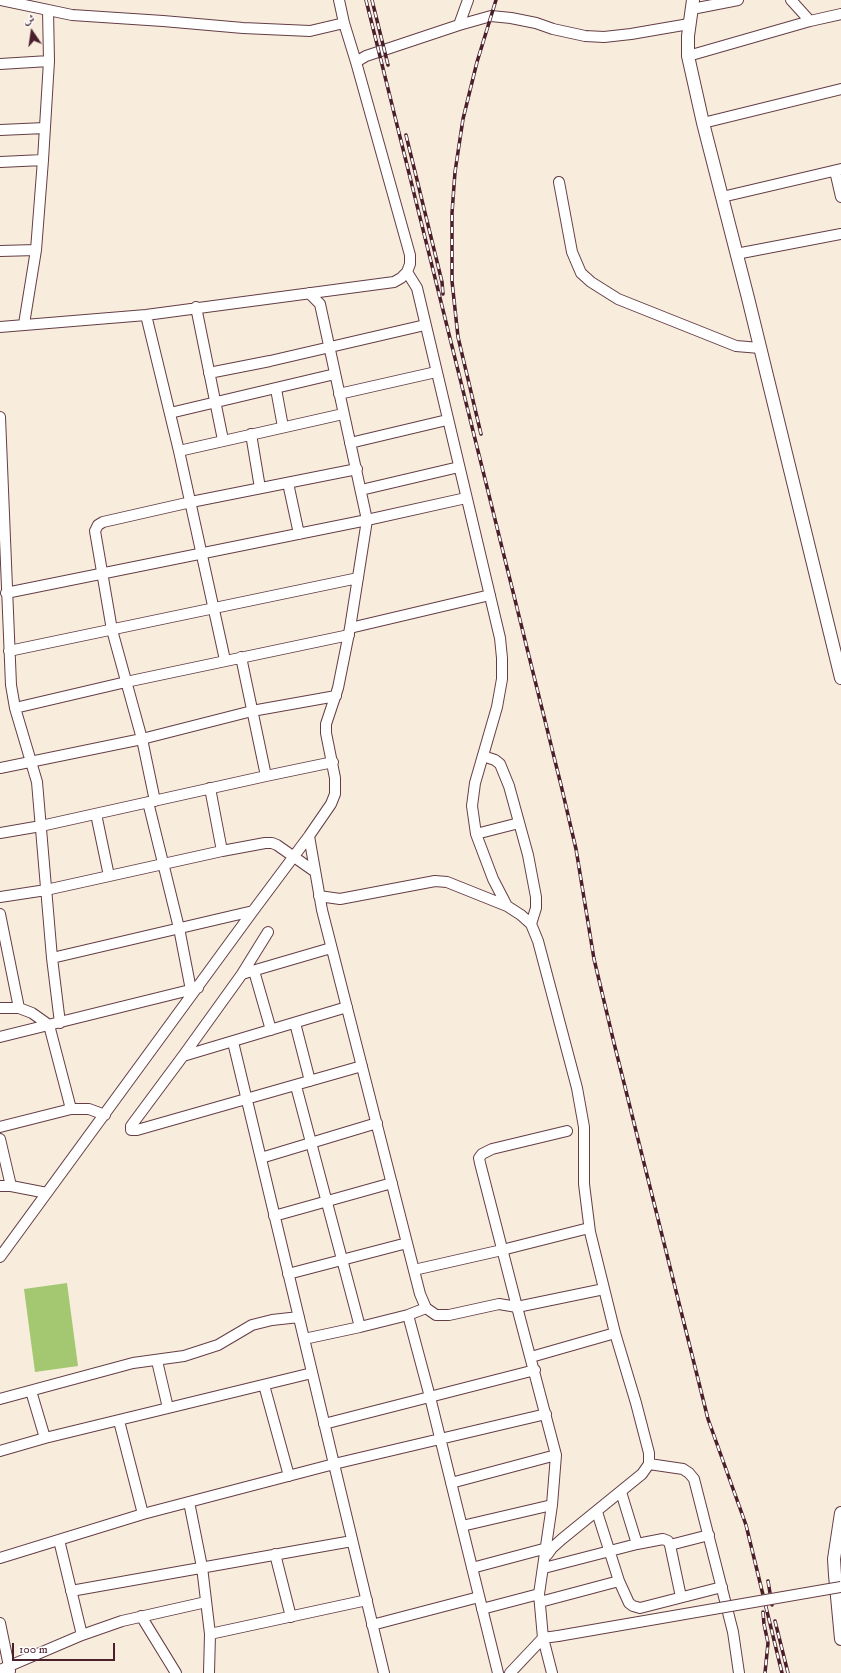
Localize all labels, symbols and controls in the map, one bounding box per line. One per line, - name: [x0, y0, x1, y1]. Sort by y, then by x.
- north arrow: [12, 12, 52, 52]
- text: ش: [22, 12, 36, 28]
- scale bar: [14, 1635, 117, 1661]
- text: 100 m: [19, 1642, 48, 1657]

